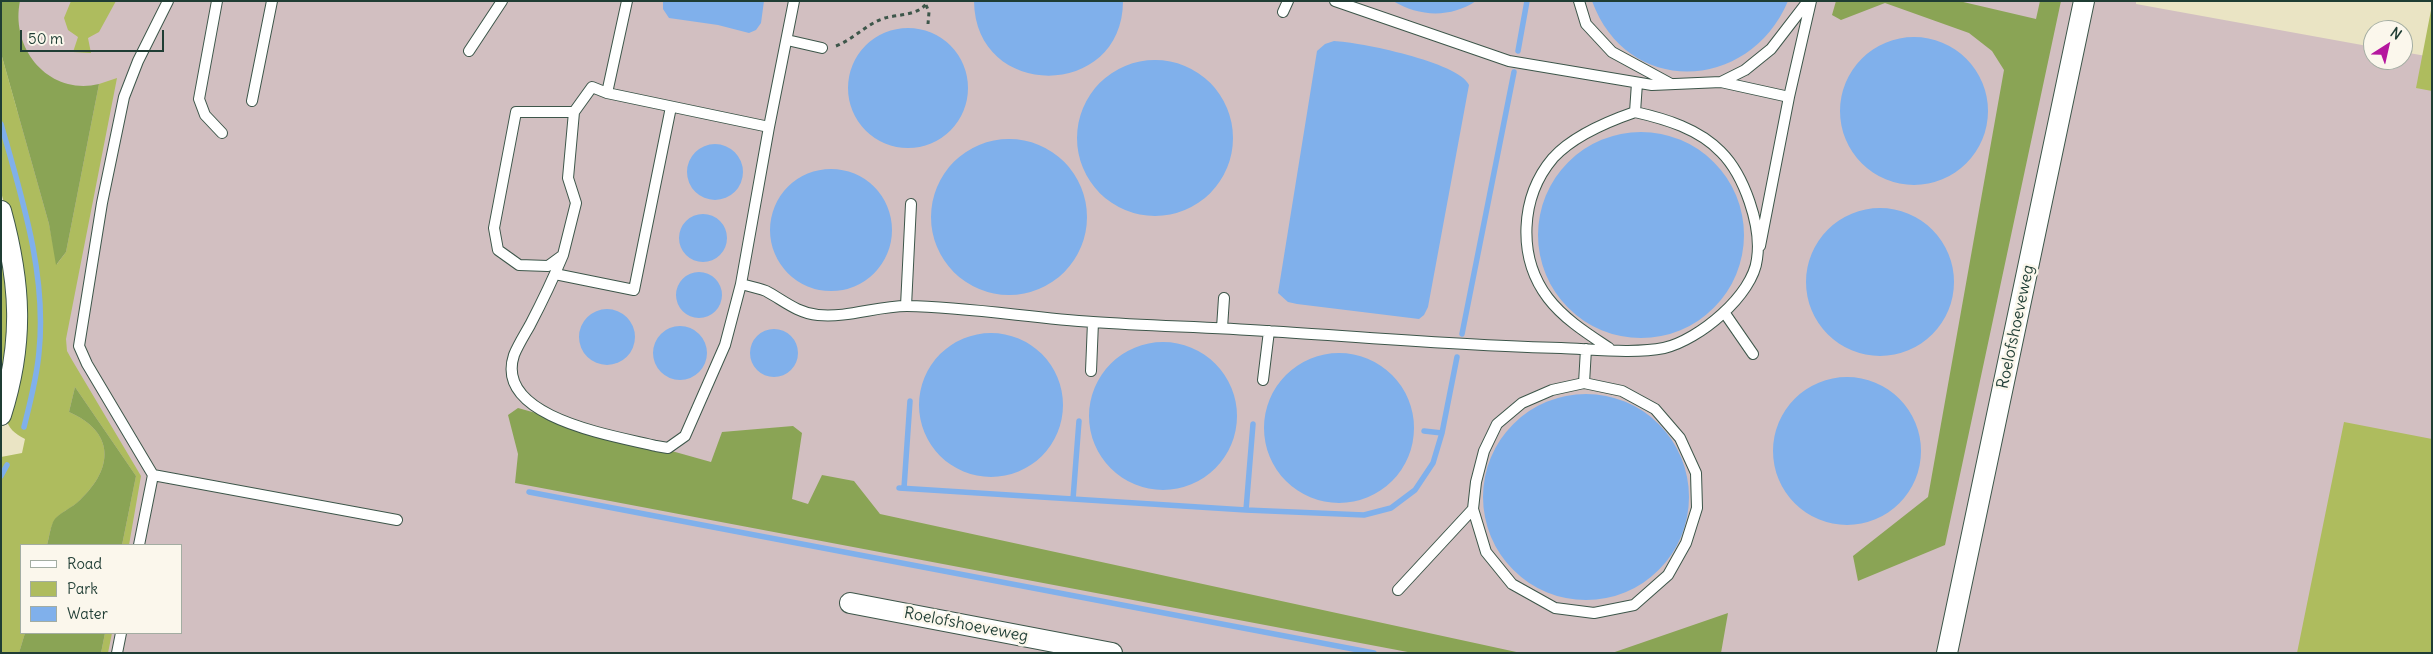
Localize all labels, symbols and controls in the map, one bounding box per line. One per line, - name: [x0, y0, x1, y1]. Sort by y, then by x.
- scale bar: [22, 20, 166, 52]
- north arrow: [2363, 20, 2413, 70]
- text: N: [2387, 23, 2405, 44]
- text: 50 m: [28, 29, 63, 48]
- street label: Roelofshoeveweg: [1994, 263, 2038, 391]
- legend: [20, 544, 182, 634]
- text: Road: [67, 554, 102, 573]
- text: Park: [67, 579, 98, 598]
- text: Water: [67, 604, 108, 623]
- street label: Roelofshoeveweg: [902, 604, 1030, 646]

